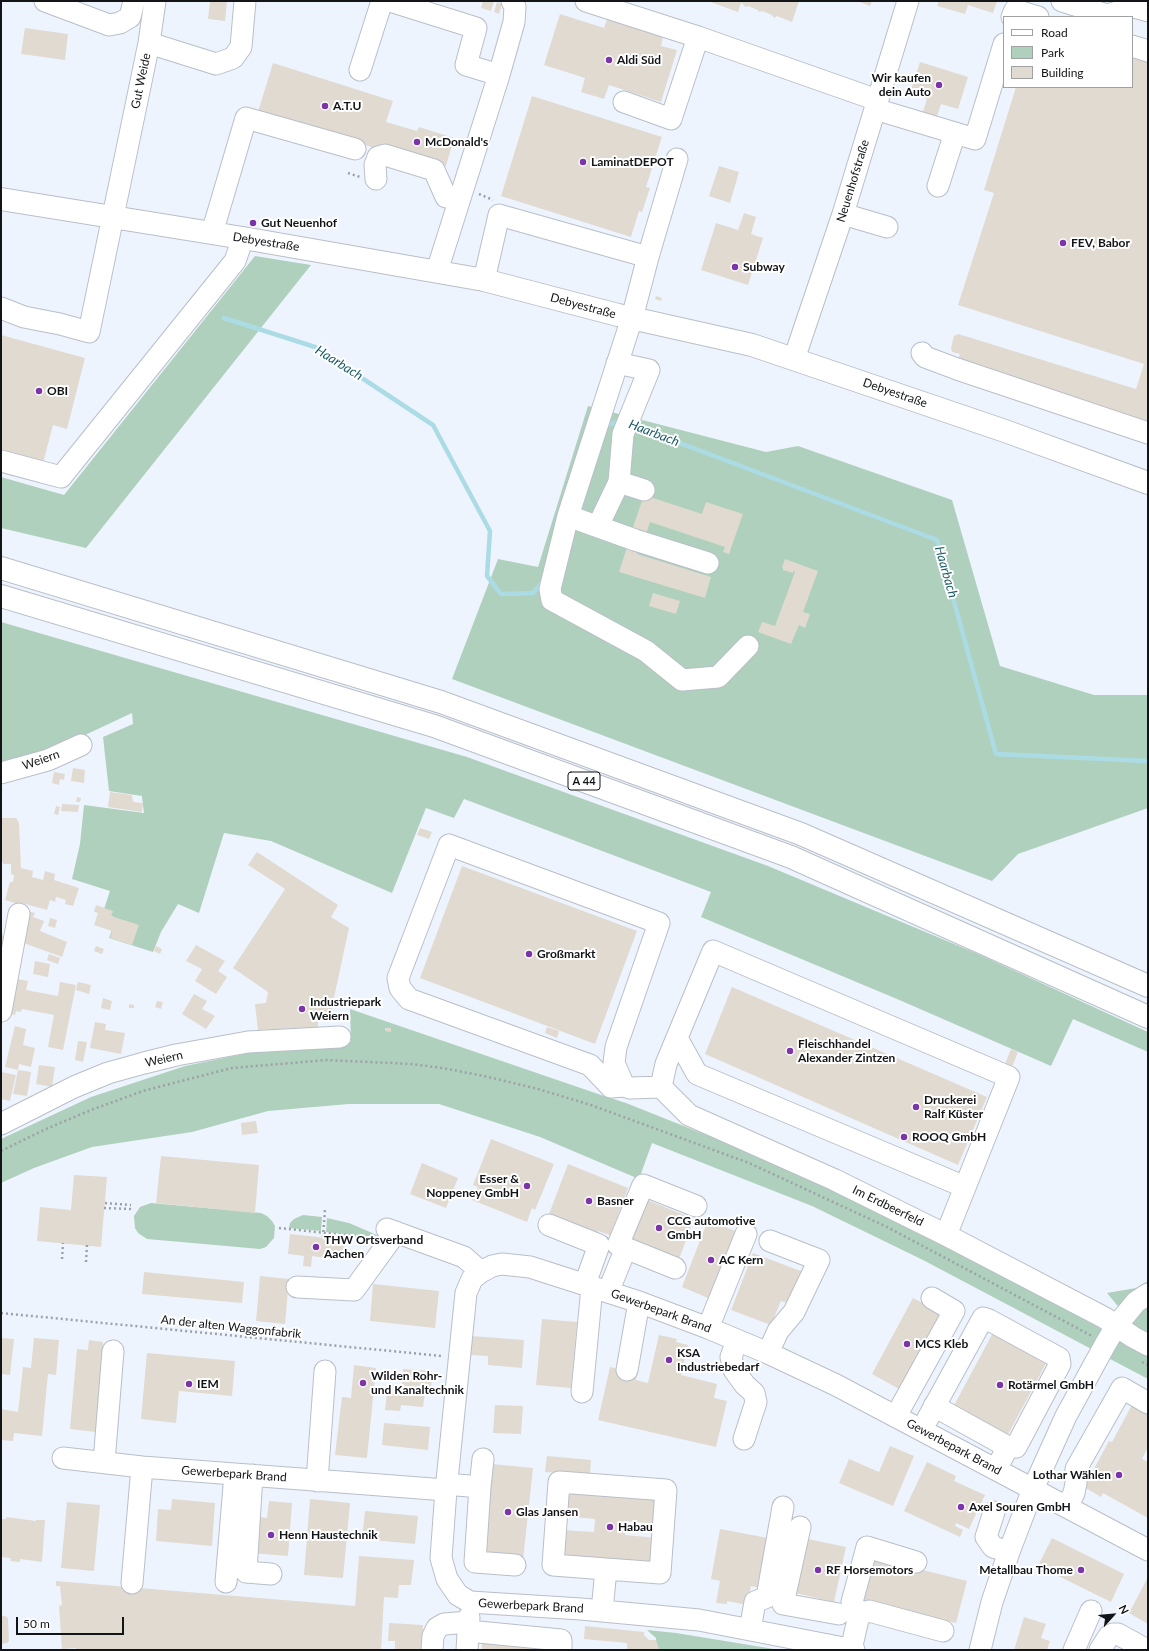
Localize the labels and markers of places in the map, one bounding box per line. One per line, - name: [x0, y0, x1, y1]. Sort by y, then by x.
- place label: Aldi Süd: [617, 53, 661, 67]
- marker: Aldi Süd: [604, 55, 614, 65]
- place label: Wir kaufen dein Auto: [871, 71, 931, 99]
- marker: Wir kaufen dein Auto: [934, 80, 944, 90]
- place label: A.T.U: [333, 99, 361, 113]
- marker: A.T.U: [320, 101, 330, 111]
- place label: McDonald's: [425, 135, 488, 149]
- marker: McDonald's: [412, 137, 422, 147]
- place label: LaminatDEPOT: [591, 155, 674, 169]
- marker: LaminatDEPOT: [578, 157, 588, 167]
- place label: Gut Neuenhof: [261, 216, 337, 230]
- marker: Gut Neuenhof: [248, 218, 258, 228]
- place label: FEV, Babor: [1071, 236, 1130, 250]
- marker: FEV, Babor: [1058, 238, 1068, 248]
- place label: Subway: [743, 260, 785, 274]
- marker: Subway: [730, 262, 740, 272]
- place label: OBI: [47, 384, 68, 398]
- marker: OBI: [34, 386, 44, 396]
- place label: Großmarkt: [537, 947, 596, 961]
- marker: Großmarkt: [524, 949, 534, 959]
- place label: Industriepark Weiern: [310, 995, 381, 1023]
- marker: Industriepark Weiern: [297, 1004, 307, 1014]
- place label: Fleischhandel Alexander Zintzen: [798, 1037, 895, 1065]
- marker: Fleischhandel Alexander Zintzen: [785, 1046, 795, 1056]
- place label: Druckerei Ralf Küster: [924, 1093, 983, 1121]
- marker: Druckerei Ralf Küster: [911, 1102, 921, 1112]
- place label: ROOQ GmbH: [912, 1130, 986, 1144]
- marker: ROOQ GmbH: [899, 1132, 909, 1142]
- place label: Esser & Noppeney GmbH: [426, 1172, 519, 1200]
- marker: Esser & Noppeney GmbH: [522, 1181, 532, 1191]
- place label: Basner: [597, 1194, 634, 1208]
- marker: Basner: [584, 1196, 594, 1206]
- place label: CCG automotive GmbH: [667, 1214, 755, 1242]
- marker: CCG automotive GmbH: [654, 1223, 664, 1233]
- place label: THW Ortsverband Aachen: [324, 1233, 423, 1261]
- marker: THW Ortsverband Aachen: [311, 1242, 321, 1252]
- place label: AC Kern: [719, 1253, 763, 1267]
- marker: AC Kern: [706, 1255, 716, 1265]
- place label: MCS Kleb: [915, 1337, 968, 1351]
- marker: MCS Kleb: [902, 1339, 912, 1349]
- place label: KSA Industriebedarf: [677, 1346, 759, 1374]
- marker: KSA Industriebedarf: [664, 1355, 674, 1365]
- place label: Wilden Rohr- und Kanaltechnik: [371, 1369, 464, 1397]
- place label: IEM: [197, 1377, 219, 1391]
- marker: Wilden Rohr- und Kanaltechnik: [358, 1378, 368, 1388]
- place label: Rotärmel GmbH: [1008, 1378, 1094, 1392]
- marker: IEM: [184, 1379, 194, 1389]
- marker: Rotärmel GmbH: [995, 1380, 1005, 1390]
- place label: Lothar Wählen: [1033, 1468, 1111, 1482]
- marker: Lothar Wählen: [1114, 1470, 1124, 1480]
- place label: Axel Souren GmbH: [969, 1500, 1071, 1514]
- marker: Axel Souren GmbH: [956, 1502, 966, 1512]
- place label: Glas Jansen: [516, 1505, 578, 1519]
- marker: Glas Jansen: [503, 1507, 513, 1517]
- place label: Habau: [618, 1520, 653, 1534]
- marker: Habau: [605, 1522, 615, 1532]
- place label: Henn Haustechnik: [279, 1528, 378, 1542]
- marker: Henn Haustechnik: [266, 1530, 276, 1540]
- place label: RF Horsemotors: [826, 1563, 913, 1577]
- place label: Metallbau Thome: [979, 1563, 1073, 1577]
- marker: RF Horsemotors: [813, 1565, 823, 1575]
- marker: Metallbau Thome: [1076, 1565, 1086, 1575]

